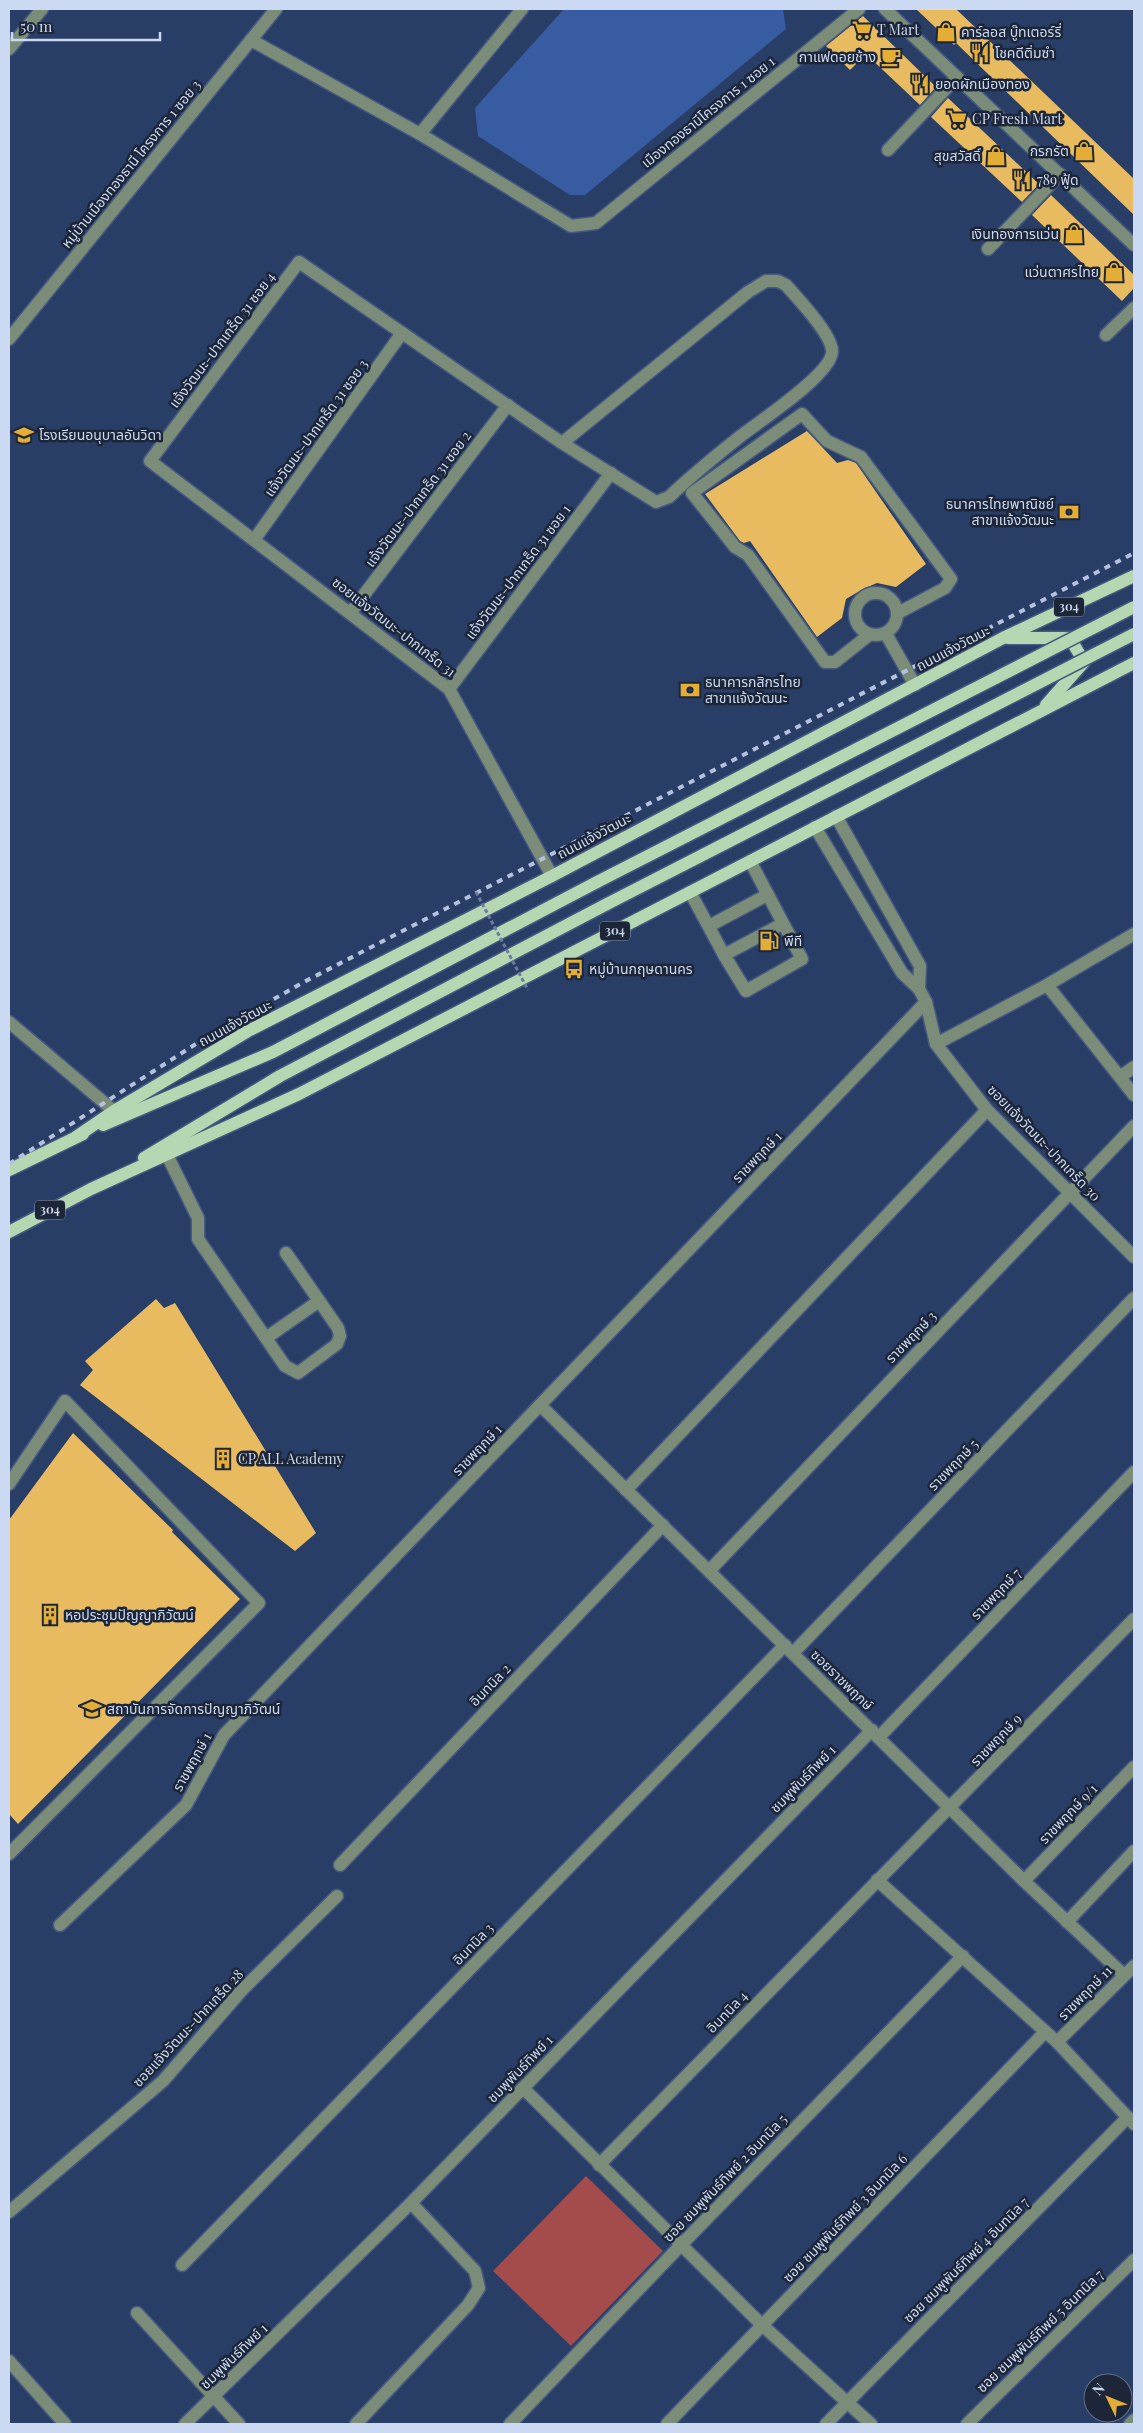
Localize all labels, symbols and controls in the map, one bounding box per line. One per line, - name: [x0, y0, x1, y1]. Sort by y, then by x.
- scale bar: [12, 10, 160, 42]
- text: 50 m: [20, 16, 53, 36]
- supermarket icon: T Mart: [851, 19, 873, 41]
- place label: T Mart: [877, 20, 920, 39]
- shop icon: คาร์ลอส บู๊ทเตอร์รี่: [935, 21, 957, 43]
- place label: คาร์ลอส บู๊ทเตอร์รี่: [961, 22, 1061, 41]
- restaurant icon: โชคดีติ่มซำ: [969, 42, 991, 64]
- place label: โชคดีติ่มซำ: [995, 43, 1055, 62]
- cafe icon: กาแฟดอยช้าง: [880, 46, 902, 68]
- place label: กาแฟดอยช้าง: [799, 47, 876, 66]
- street label: เมืองทองธานีโครงการ 1 ซอย 1: [637, 52, 779, 172]
- restaurant icon: ยอดผักเมืองทอง: [909, 73, 931, 95]
- place label: ยอดผักเมืองทอง: [935, 74, 1030, 93]
- street label: หมู่บ้านเมืองทองธานี โครงการ 1 ซอย 3: [57, 76, 205, 252]
- supermarket icon: CP Fresh Mart: [946, 108, 968, 130]
- place label: CP Fresh Mart: [972, 109, 1063, 128]
- shop icon: กรกรัต: [1073, 140, 1095, 162]
- place label: กรกรัต: [1030, 141, 1069, 160]
- shop icon: สุขสวัสดิ์: [985, 145, 1007, 167]
- place label: สุขสวัสดิ์: [934, 146, 981, 165]
- restaurant icon: 789 ฟู้ด: [1011, 169, 1033, 191]
- place label: 789 ฟู้ด: [1037, 170, 1079, 189]
- shop icon: เงินทองการแว่น: [1063, 223, 1085, 245]
- place label: เงินทองการแว่น: [971, 224, 1059, 243]
- shop icon: แว่นตาศรไทย: [1103, 261, 1125, 283]
- place label: แว่นตาศรไทย: [1024, 262, 1099, 281]
- street label: แจ้งวัฒนะ-ปากเกร็ด 31 ซอย 4: [164, 268, 279, 412]
- street label: แจ้งวัฒนะ-ปากเกร็ด 31 ซอย 3: [259, 355, 372, 500]
- school or university icon: โรงเรียนอนุบาลอันวิดา: [13, 424, 35, 446]
- place label: โรงเรียนอนุบาลอันวิดา: [39, 425, 162, 444]
- street label: แจ้งวัฒนะ-ปากเกร็ด 31 ซอย 2: [360, 427, 475, 571]
- place label: ธนาคารไทยพาณิชย์ สาขาแจ้งวัฒนะ: [946, 494, 1054, 529]
- street label: แจ้งวัฒนะ-ปากเกร็ด 31 ซอย 1: [461, 500, 575, 643]
- bank icon: ธนาคารไทยพาณิชย์ สาขาแจ้งวัฒนะ: [1058, 501, 1080, 523]
- street label: ซอยแจ้งวัฒนะ-ปากเกร็ด 31: [329, 572, 460, 681]
- road number: 304: [1054, 598, 1084, 616]
- street label: ถนนแจ้งวัฒนะ: [913, 620, 993, 675]
- place label: ธนาคารกสิกรไทย สาขาแจ้งวัฒนะ: [705, 672, 801, 707]
- bank icon: ธนาคารกสิกรไทย สาขาแจ้งวัฒนะ: [679, 679, 701, 701]
- street label: ถนนแจ้งวัฒนะ: [554, 808, 634, 863]
- road number: 304: [600, 921, 630, 940]
- fuel station icon: พีที: [758, 930, 780, 952]
- place label: พีที: [784, 931, 802, 950]
- bus stop icon: หมู่บ้านกฤษดานคร: [563, 958, 585, 980]
- place label: หมู่บ้านกฤษดานคร: [589, 959, 693, 978]
- street label: ถนนแจ้งวัฒนะ: [195, 995, 275, 1050]
- street label: ซอยแจ้งวัฒนะ-ปากเกร็ด 30: [984, 1080, 1105, 1205]
- street label: ราชพฤกษ์ 1: [727, 1127, 786, 1186]
- road number: 304: [35, 1200, 65, 1220]
- street label: ราชพฤกษ์ 3: [881, 1306, 940, 1367]
- street label: ราชพฤกษ์ 1: [447, 1420, 506, 1479]
- street label: ราชพฤกษ์ 5: [923, 1435, 982, 1495]
- building icon: CP ALL Academy: [212, 1448, 234, 1470]
- place label: CP ALL Academy: [238, 1449, 344, 1468]
- street label: ราชพฤกษ์ 7: [966, 1563, 1025, 1624]
- building icon: หอประชุมปัญญาภิวัฒน์: [39, 1604, 61, 1626]
- place label: หอประชุมปัญญาภิวัฒน์: [65, 1605, 194, 1624]
- street label: ซอยราชพฤกษ์: [807, 1645, 878, 1714]
- street label: อินทนิล 2: [465, 1659, 515, 1710]
- school or university icon: สถาบันการจัดการปัญญาภิวัฒน์: [81, 1698, 103, 1720]
- place label: สถาบันการจัดการปัญญาภิวัฒน์: [107, 1699, 280, 1718]
- street label: ราชพฤกษ์ 9: [966, 1709, 1026, 1770]
- street label: ราชพฤกษ์ 1: [168, 1729, 215, 1795]
- street label: ชมพูพันธ์ทิพย์ 1: [766, 1741, 840, 1817]
- street label: ราชพฤกษ์ 9/1: [1034, 1779, 1101, 1848]
- street label: อินทนิล 3: [448, 1919, 497, 1969]
- street label: ราชพฤกษ์ 11: [1053, 1961, 1116, 2024]
- street label: ซอยแจ้งวัฒนะ-ปากเกร็ด 28: [128, 1965, 247, 2091]
- street label: อินทนิล 4: [702, 1986, 752, 2037]
- street label: ชมพูพันธ์ทิพย์ 1: [483, 2031, 557, 2107]
- street label: ซอย ชมพูพันธ์ทิพย์ 2 อินทนิล 5: [658, 2109, 791, 2246]
- street label: ซอย ชมพูพันธ์ทิพย์ 3 อินทนิล 6: [778, 2149, 911, 2286]
- street label: ซอย ชมพูพันธ์ทิพย์ 4 อินทนิล 7: [899, 2192, 1033, 2327]
- street label: ซอย ชมพูพันธ์ทิพย์ 5 อินทนิล 7: [972, 2265, 1107, 2396]
- street label: ชมพูพันธ์ทิพย์ 1: [196, 2319, 272, 2393]
- north arrow: [1083, 2373, 1133, 2423]
- text: N: [1088, 2379, 1109, 2399]

